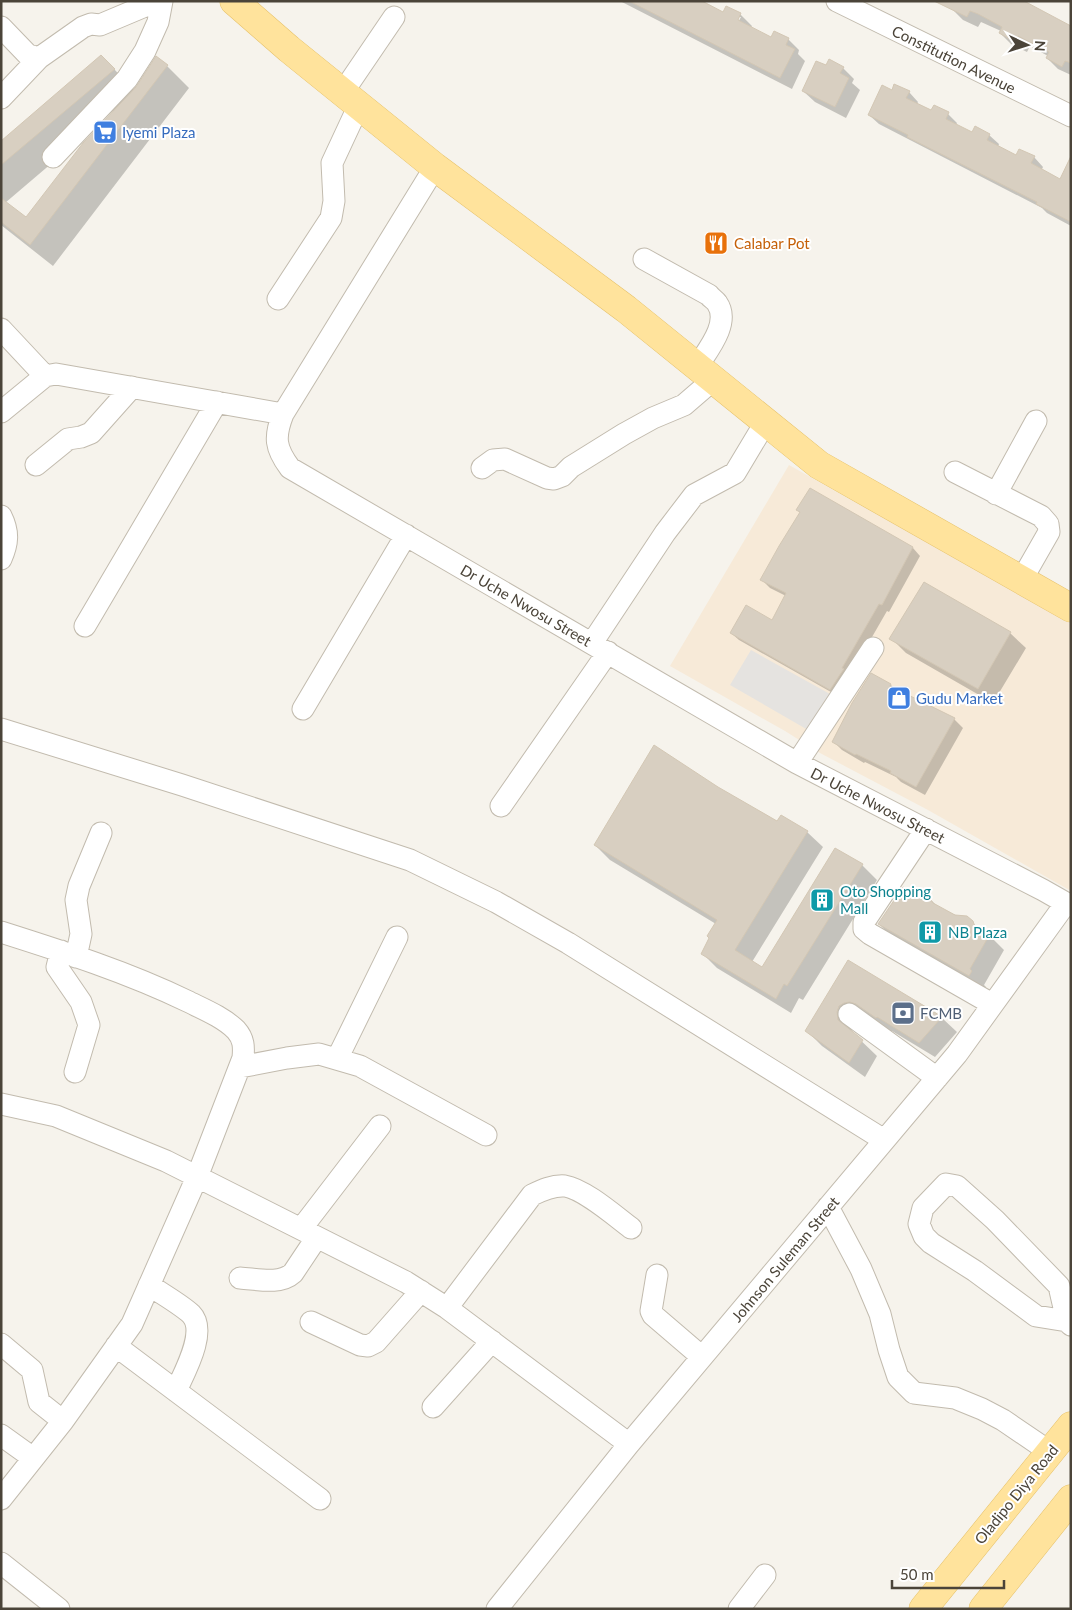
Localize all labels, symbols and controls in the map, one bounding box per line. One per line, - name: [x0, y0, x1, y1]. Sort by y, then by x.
- north arrow: [1002, 20, 1052, 70]
- street label: Constitution Avenue: [889, 21, 1019, 97]
- text: N: [1032, 40, 1049, 52]
- supermarket icon: Iyemi Plaza: [92, 119, 118, 145]
- place label: Iyemi Plaza: [122, 123, 195, 141]
- restaurant icon: Calabar Pot: [703, 230, 729, 256]
- place label: Calabar Pot: [734, 234, 810, 252]
- street label: Dr Uche Nwosu Street: [457, 560, 595, 650]
- shop icon: Gudu Market: [886, 685, 912, 711]
- place label: Gudu Market: [916, 689, 1003, 707]
- street label: Dr Uche Nwosu Street: [808, 763, 949, 847]
- place label: Oto Shopping Mall: [840, 882, 931, 917]
- building icon: Oto Shopping Mall: [809, 887, 835, 913]
- building icon: NB Plaza: [917, 919, 943, 945]
- place label: NB Plaza: [948, 923, 1007, 941]
- bank icon: FCMB: [890, 1000, 916, 1026]
- place label: FCMB: [920, 1004, 962, 1022]
- street label: Johnson Suleman Street: [727, 1192, 843, 1325]
- street label: Oladipo Diya Road: [970, 1441, 1062, 1547]
- scale bar: [892, 1558, 1004, 1590]
- text: 50 m: [900, 1565, 934, 1583]

